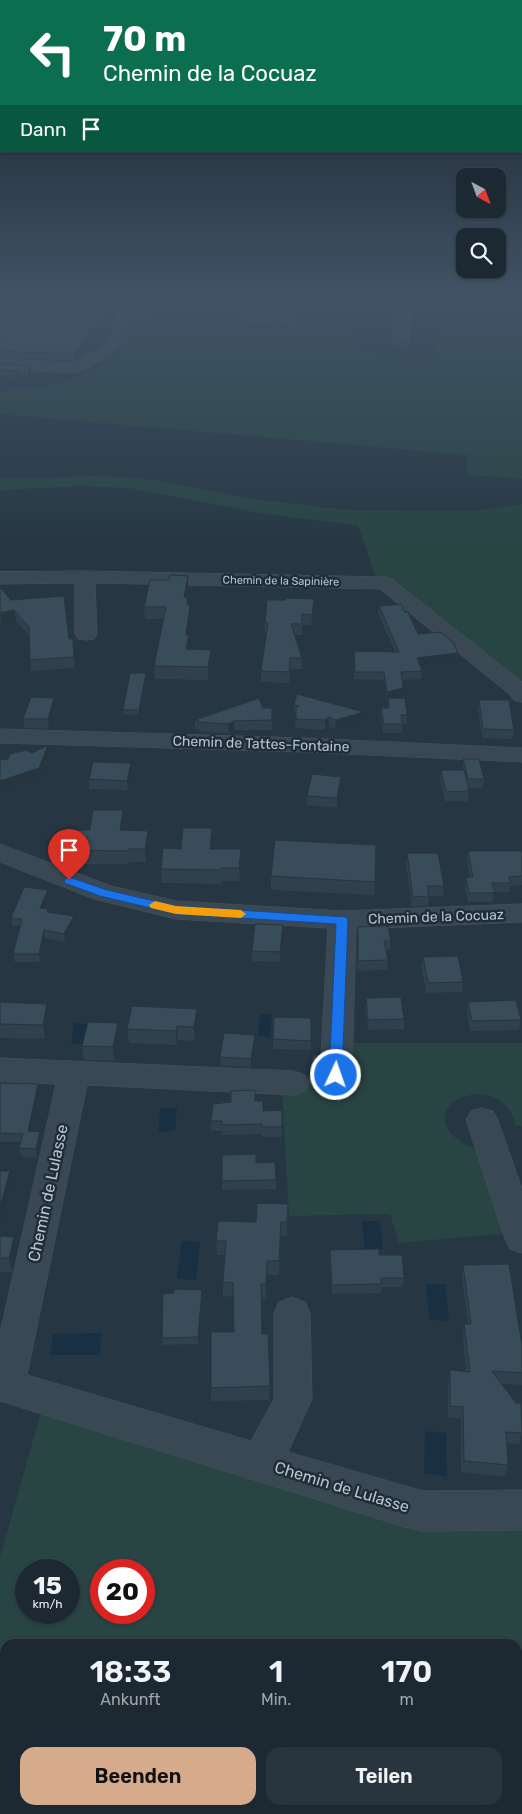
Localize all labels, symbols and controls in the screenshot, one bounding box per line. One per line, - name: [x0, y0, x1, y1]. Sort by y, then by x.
- text: 70 m: [103, 18, 186, 60]
- icon: left: [20, 20, 85, 85]
- text: Chemin de la Cocuaz: [103, 60, 317, 87]
- icon: arrive: [77, 115, 105, 143]
- text: Dann: [20, 118, 67, 141]
- north arrow: [456, 168, 506, 218]
- map controls: [456, 168, 506, 278]
- button: search: [456, 228, 506, 278]
- street label: Chemin de la Sapinière: [223, 573, 339, 589]
- street label: Chemin de Tattes-Fontaine: [172, 732, 350, 756]
- pin: [48, 829, 90, 880]
- icon: arrive: [55, 836, 83, 864]
- street label: Chemin de la Cocuaz: [368, 906, 504, 928]
- position arrow: [309, 1048, 361, 1100]
- street label: Chemin de Lulasse: [24, 1123, 72, 1263]
- street label: Chemin de Lulasse: [272, 1457, 412, 1517]
- speed limit sign: 20: [90, 1559, 155, 1624]
- text: 15: [33, 1571, 62, 1600]
- text: km/h: [33, 1597, 62, 1611]
- text: 18:33: [90, 1654, 171, 1690]
- text: 1: [269, 1654, 283, 1690]
- text: 170: [381, 1654, 432, 1690]
- text: Ankunft: [100, 1690, 161, 1709]
- text: Min.: [261, 1690, 291, 1709]
- text: m: [400, 1690, 414, 1709]
- button: Beenden: [20, 1747, 256, 1805]
- button: Teilen: [266, 1747, 502, 1805]

